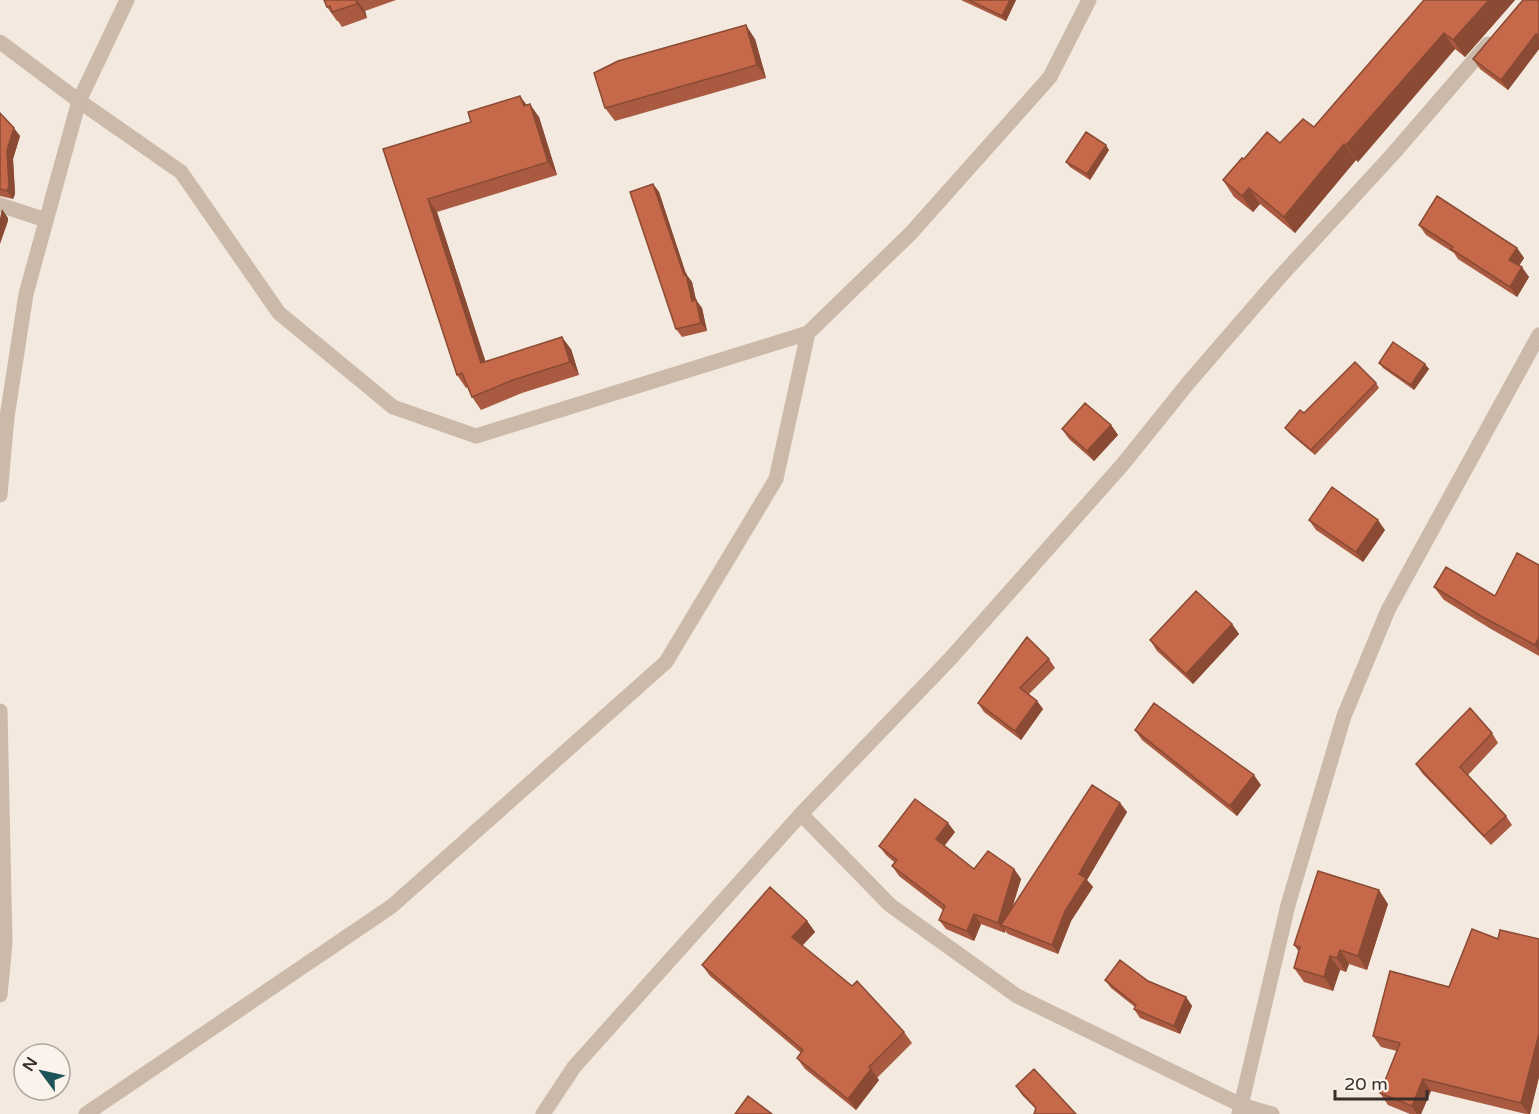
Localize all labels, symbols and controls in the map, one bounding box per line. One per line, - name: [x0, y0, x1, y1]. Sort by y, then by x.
- north arrow: [12, 1042, 72, 1102]
- text: N: [18, 1054, 42, 1075]
- scale bar: [1335, 1063, 1426, 1101]
- text: 20 m: [1344, 1073, 1388, 1095]

